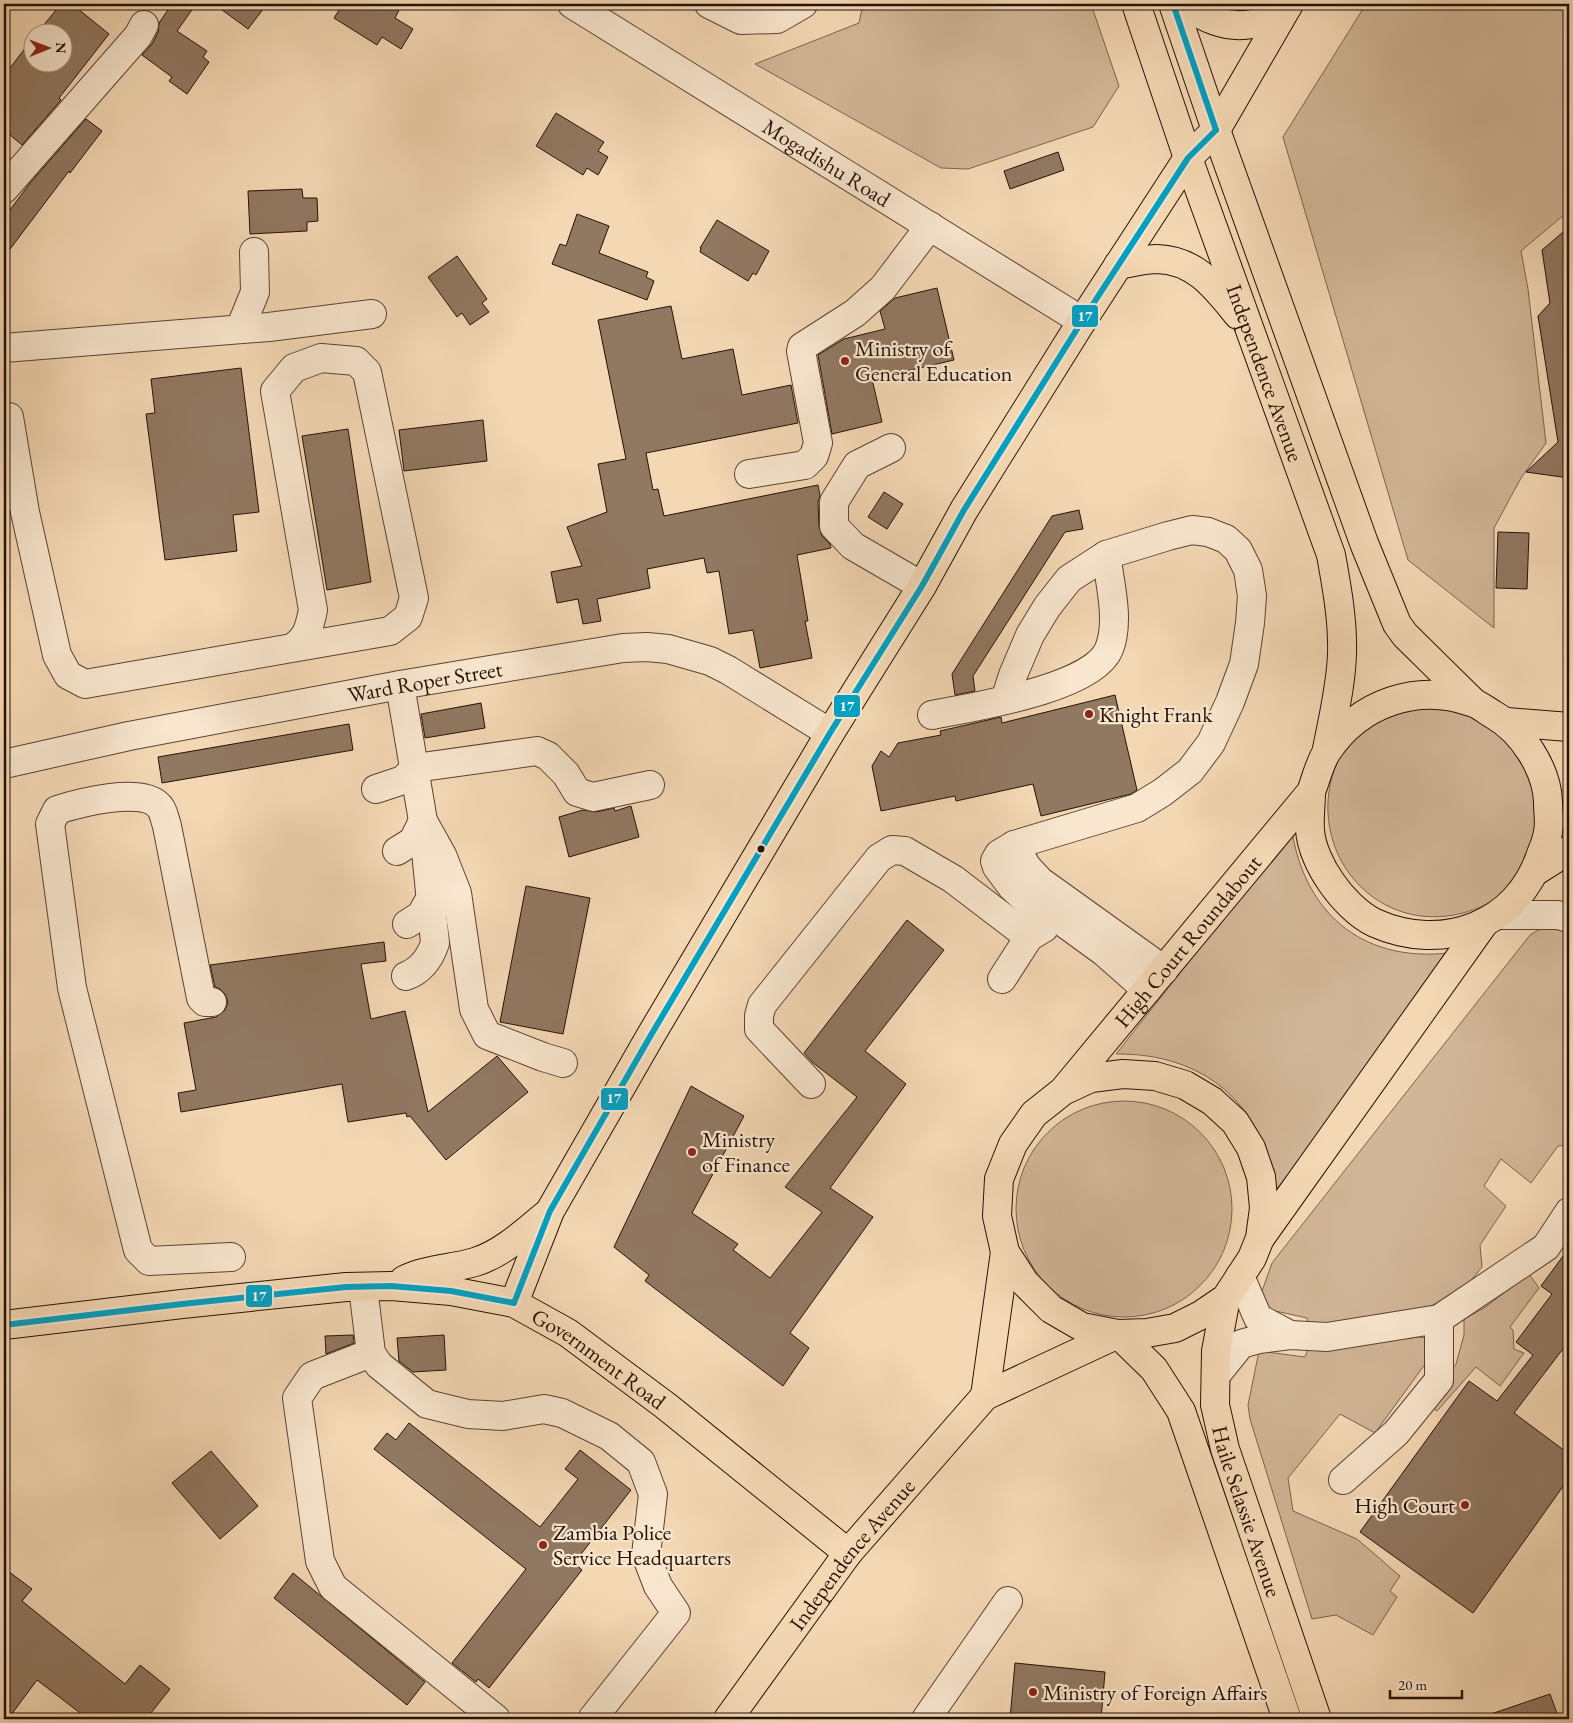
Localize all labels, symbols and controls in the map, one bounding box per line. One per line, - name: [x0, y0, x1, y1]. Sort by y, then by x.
- north arrow: [22, 22, 72, 72]
- text: N: [52, 42, 70, 54]
- street label: Mogadishu Road: [757, 112, 897, 214]
- street label: Independence Avenue: [1220, 280, 1310, 466]
- line badge: 17: [1071, 304, 1099, 328]
- text: 17: [1078, 307, 1093, 325]
- place label: Ministry of General Education: [855, 334, 1013, 388]
- marker: Ministry of General Education: [839, 355, 851, 367]
- street label: Ward Roper Street: [345, 654, 504, 710]
- line badge: 17: [833, 694, 861, 718]
- text: 17: [840, 697, 855, 715]
- place label: Knight Frank: [1099, 700, 1213, 729]
- marker: Knight Frank: [1083, 708, 1095, 720]
- unlabelled marker: [756, 844, 766, 854]
- street label: High Court Roundabout: [1108, 849, 1268, 1034]
- line badge: 17: [600, 1087, 629, 1111]
- text: 17: [607, 1089, 622, 1107]
- place label: Ministry of Finance: [702, 1125, 790, 1179]
- marker: Ministry of Finance: [686, 1146, 698, 1158]
- line badge: 17: [245, 1284, 273, 1308]
- text: 17: [252, 1287, 267, 1305]
- street label: Government Road: [526, 1302, 672, 1416]
- street label: Haile Selassie Avenue: [1205, 1423, 1289, 1601]
- street label: Independence Avenue: [783, 1472, 922, 1636]
- place label: High Court: [1354, 1491, 1455, 1520]
- marker: High Court: [1459, 1499, 1471, 1511]
- place label: Zambia Police Service Headquarters: [553, 1518, 731, 1572]
- marker: Zambia Police Service Headquarters: [537, 1539, 549, 1551]
- scale bar: [1390, 1668, 1463, 1700]
- text: 20 m: [1398, 1675, 1427, 1694]
- place label: Ministry of Foreign Affairs: [1043, 1678, 1267, 1707]
- marker: Ministry of Foreign Affairs: [1027, 1686, 1039, 1698]

